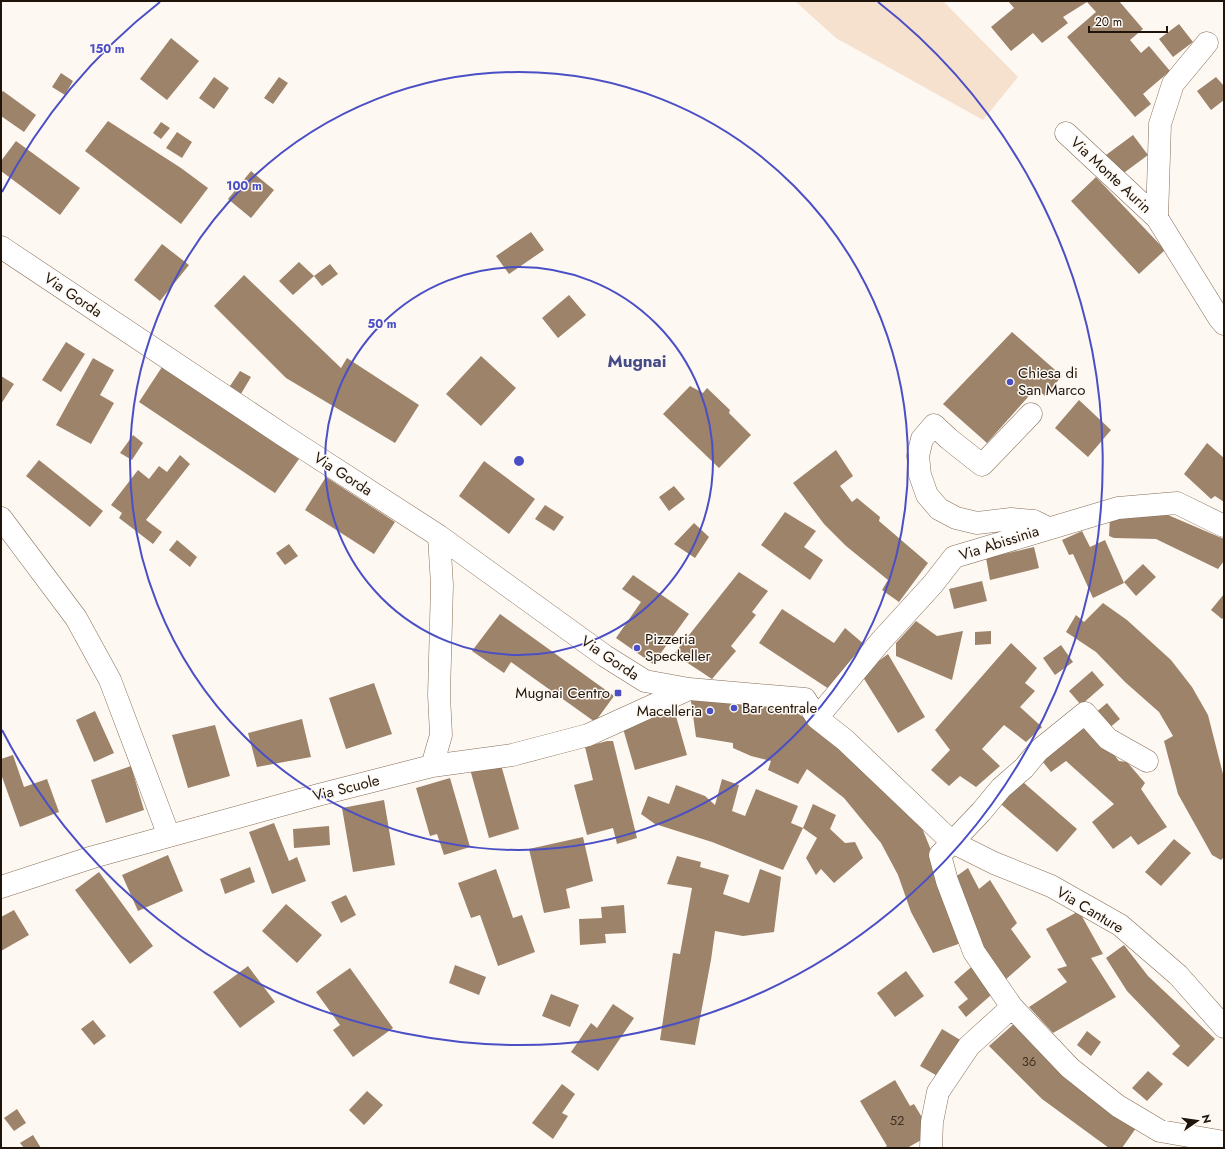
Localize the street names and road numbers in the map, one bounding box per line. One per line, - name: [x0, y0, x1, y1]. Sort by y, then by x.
- street label: Via Monte Aurin: [1065, 132, 1157, 218]
- street label: Via Gorda: [39, 267, 107, 323]
- street label: Via Gorda: [309, 447, 377, 501]
- street label: Via Abissinia: [956, 520, 1042, 566]
- street label: Via Gorda: [576, 630, 644, 686]
- street label: Via Scuole: [310, 769, 382, 807]
- street label: Via Canture: [1052, 881, 1128, 939]

